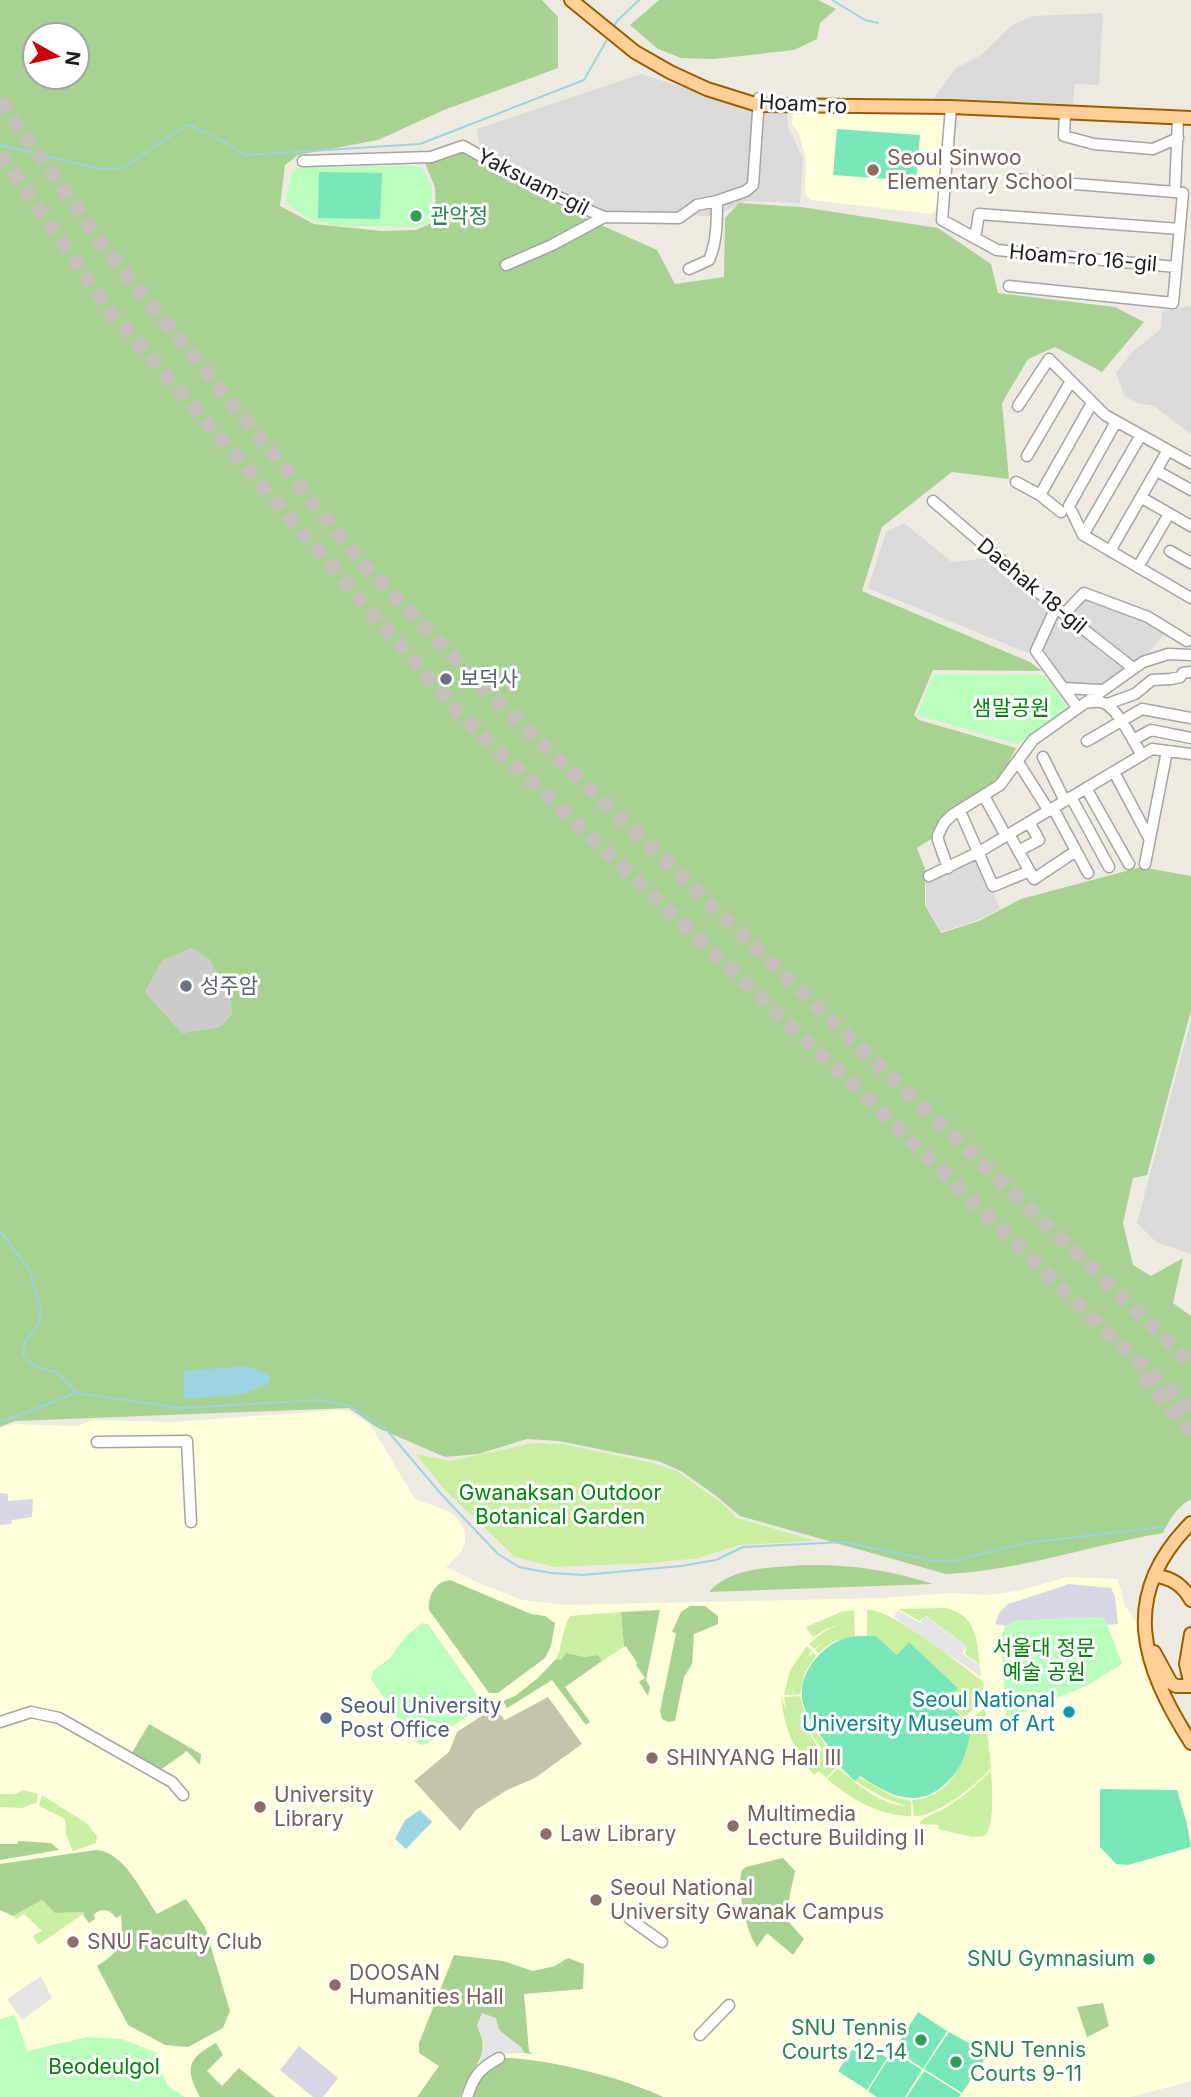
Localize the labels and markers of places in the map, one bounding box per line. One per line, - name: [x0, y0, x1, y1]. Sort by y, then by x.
- place label: Seoul Sinwoo Elementary School: [887, 145, 1073, 194]
- marker: Seoul Sinwoo Elementary School: [865, 162, 881, 178]
- place label: 관악정: [430, 203, 488, 228]
- marker: 관악정: [408, 208, 424, 224]
- place label: 보덕사: [460, 666, 518, 691]
- marker: 보덕사: [438, 671, 454, 687]
- place label: 성주암: [200, 973, 258, 998]
- marker: 성주암: [178, 978, 194, 994]
- place label: Seoul National University Museum of Art: [802, 1687, 1055, 1736]
- place label: Seoul University Post Office: [340, 1693, 502, 1742]
- marker: Seoul National University Museum of Art: [1061, 1704, 1077, 1720]
- marker: Seoul University Post Office: [318, 1710, 334, 1726]
- place label: SHINYANG Hall Ⅲ: [666, 1745, 842, 1770]
- marker: SHINYANG Hall Ⅲ: [644, 1750, 660, 1766]
- place label: University Library: [274, 1782, 374, 1831]
- marker: University Library: [252, 1799, 268, 1815]
- place label: Multimedia Lecture Building Ⅱ: [747, 1801, 925, 1850]
- marker: Multimedia Lecture Building Ⅱ: [725, 1818, 741, 1834]
- place label: Law Library: [560, 1821, 677, 1846]
- marker: Law Library: [538, 1826, 554, 1842]
- place label: Seoul National University Gwanak Campus: [610, 1875, 884, 1924]
- marker: Seoul National University Gwanak Campus: [588, 1892, 604, 1908]
- place label: SNU Faculty Club: [87, 1929, 262, 1954]
- marker: SNU Faculty Club: [65, 1934, 81, 1950]
- place label: SNU Gymnasium: [967, 1946, 1135, 1971]
- marker: SNU Gymnasium: [1141, 1951, 1157, 1967]
- place label: DOOSAN Humanities Hall: [349, 1960, 503, 2009]
- marker: DOOSAN Humanities Hall: [327, 1977, 343, 1993]
- place label: SNU Tennis Courts 12-14: [782, 2015, 907, 2064]
- marker: SNU Tennis Courts 12-14: [913, 2032, 929, 2048]
- place label: SNU Tennis Courts 9-11: [970, 2037, 1086, 2086]
- marker: SNU Tennis Courts 9-11: [948, 2054, 964, 2070]

